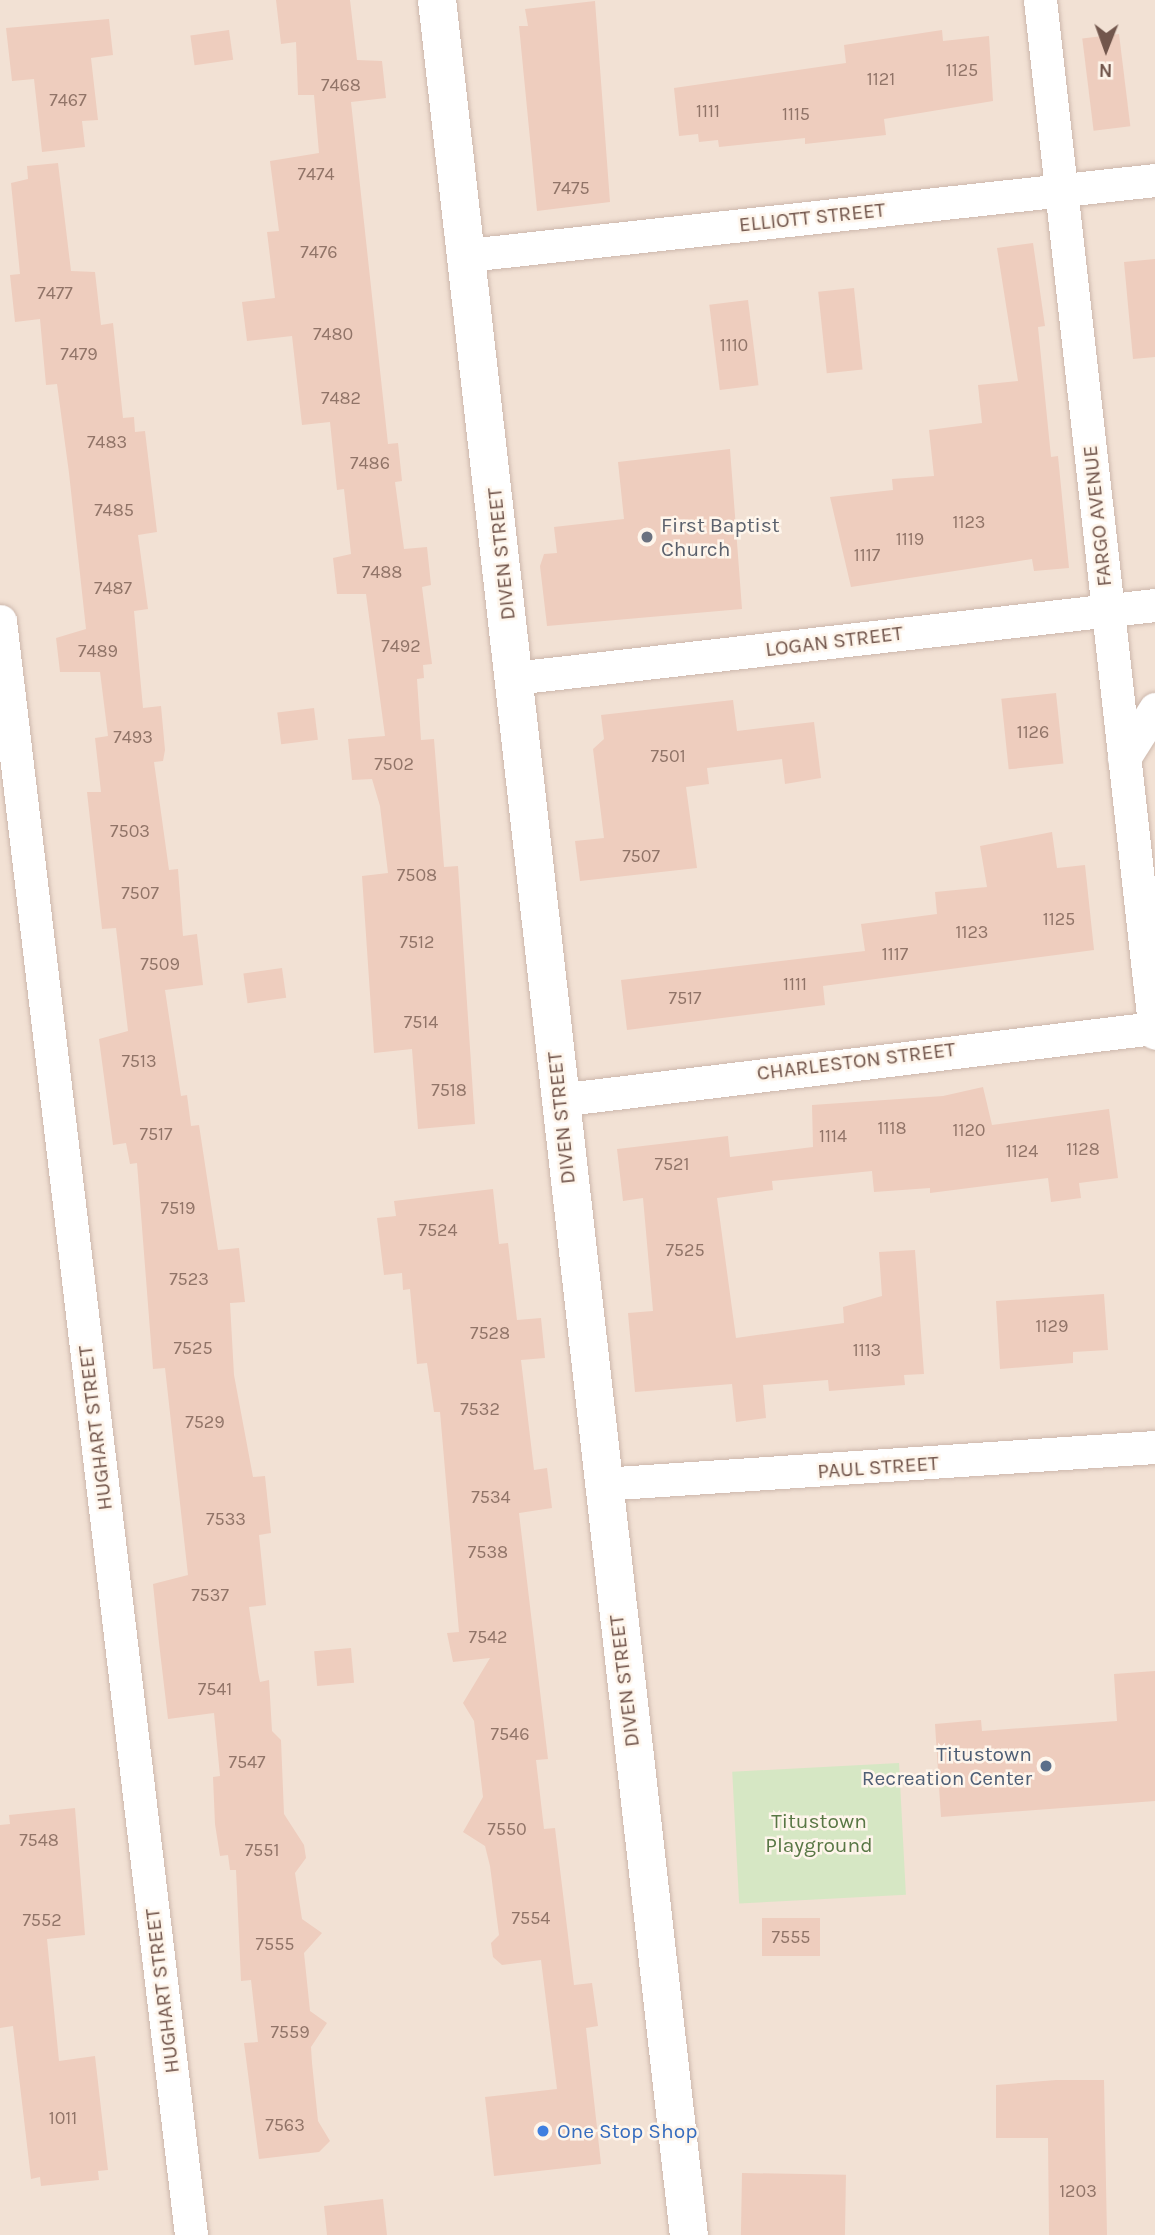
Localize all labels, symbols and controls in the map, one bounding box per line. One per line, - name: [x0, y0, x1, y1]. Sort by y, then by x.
- north arrow: [1071, 14, 1141, 84]
- house number: 1125: [946, 59, 978, 81]
- text: N: [1099, 59, 1113, 81]
- house number: 1121: [867, 68, 895, 90]
- house number: 7468: [321, 74, 361, 96]
- house number: 7467: [49, 89, 87, 111]
- house number: 1111: [696, 100, 720, 122]
- house number: 1115: [782, 103, 810, 125]
- house number: 7474: [297, 163, 335, 185]
- house number: 7475: [552, 177, 590, 199]
- street label: ELLIOTT STREET: [738, 197, 886, 237]
- house number: 7476: [300, 241, 338, 263]
- house number: 7477: [37, 282, 73, 304]
- house number: 7480: [313, 323, 353, 345]
- house number: 1110: [720, 334, 748, 356]
- house number: 7479: [60, 343, 98, 365]
- house number: 7482: [321, 387, 361, 409]
- house number: 7483: [87, 431, 127, 453]
- street label: FARGO AVENUE: [1077, 444, 1117, 588]
- house number: 7486: [350, 452, 390, 474]
- street label: DIVEN STREET: [482, 487, 520, 621]
- house number: 7485: [94, 499, 134, 521]
- house number: 1123: [953, 511, 985, 533]
- place label: First Baptist Church: [661, 512, 780, 562]
- house number: 1119: [896, 528, 924, 550]
- marker: First Baptist Church: [639, 529, 655, 545]
- house number: 1117: [854, 544, 880, 566]
- house number: 7488: [362, 561, 402, 583]
- house number: 7487: [94, 577, 132, 599]
- street label: LOGAN STREET: [764, 620, 904, 662]
- house number: 7492: [381, 635, 421, 657]
- house number: 7489: [78, 640, 118, 662]
- house number: 1126: [1017, 721, 1049, 743]
- house number: 7493: [113, 726, 153, 748]
- house number: 7501: [650, 745, 686, 767]
- house number: 7502: [374, 753, 414, 775]
- house number: 7503: [110, 820, 150, 842]
- house number: 7507: [622, 845, 660, 867]
- house number: 7508: [397, 864, 437, 886]
- house number: 7507: [121, 882, 159, 904]
- house number: 1125: [1043, 908, 1075, 930]
- house number: 1123: [956, 921, 988, 943]
- house number: 7512: [400, 931, 434, 953]
- house number: 1117: [882, 943, 908, 965]
- house number: 7509: [140, 953, 180, 975]
- house number: 1111: [783, 973, 807, 995]
- house number: 7517: [668, 987, 702, 1009]
- house number: 7514: [404, 1011, 438, 1033]
- street label: CHARLESTON STREET: [755, 1036, 957, 1086]
- house number: 7513: [121, 1050, 157, 1072]
- street label: DIVEN STREET: [542, 1051, 580, 1185]
- house number: 7518: [431, 1079, 467, 1101]
- house number: 1118: [878, 1117, 906, 1139]
- house number: 1120: [952, 1119, 986, 1141]
- house number: 7517: [139, 1123, 173, 1145]
- house number: 1114: [819, 1125, 847, 1147]
- house number: 1128: [1066, 1138, 1100, 1160]
- house number: 1124: [1006, 1140, 1038, 1162]
- house number: 7521: [655, 1153, 689, 1175]
- house number: 7519: [160, 1197, 196, 1219]
- house number: 7524: [418, 1219, 458, 1241]
- house number: 7525: [665, 1239, 705, 1261]
- house number: 7523: [169, 1268, 209, 1290]
- house number: 1129: [1036, 1315, 1068, 1337]
- house number: 7528: [470, 1322, 510, 1344]
- house number: 7525: [173, 1337, 213, 1359]
- house number: 1113: [853, 1339, 881, 1361]
- street label: HUGHART STREET: [72, 1344, 118, 1512]
- house number: 7532: [460, 1398, 500, 1420]
- house number: 7529: [185, 1411, 225, 1433]
- street label: PAUL STREET: [816, 1450, 940, 1484]
- house number: 7534: [471, 1486, 511, 1508]
- house number: 7533: [206, 1508, 246, 1530]
- house number: 7538: [468, 1541, 508, 1563]
- house number: 7537: [191, 1584, 229, 1606]
- street label: DIVEN STREET: [603, 1614, 645, 1748]
- house number: 7542: [468, 1626, 508, 1648]
- house number: 7541: [198, 1678, 232, 1700]
- house number: 7546: [491, 1723, 529, 1745]
- place label: Titustown Recreation Center: [862, 1741, 1032, 1791]
- house number: 7547: [228, 1751, 266, 1773]
- marker: Titustown Recreation Center: [1038, 1758, 1054, 1774]
- park label: Titustown Playground: [765, 1808, 873, 1858]
- house number: 7550: [487, 1818, 527, 1840]
- house number: 7548: [19, 1829, 59, 1851]
- house number: 7551: [245, 1839, 279, 1861]
- street label: HUGHART STREET: [139, 1907, 185, 2075]
- house number: 7554: [512, 1907, 550, 1929]
- house number: 7552: [22, 1909, 62, 1931]
- house number: 7555: [772, 1926, 810, 1948]
- house number: 7555: [256, 1933, 294, 1955]
- house number: 7559: [270, 2021, 310, 2043]
- house number: 1011: [49, 2107, 77, 2129]
- house number: 7563: [265, 2114, 305, 2136]
- place label: One Stop Shop: [557, 2118, 697, 2144]
- marker: One Stop Shop: [535, 2123, 551, 2139]
- house number: 1203: [1059, 2180, 1097, 2202]

